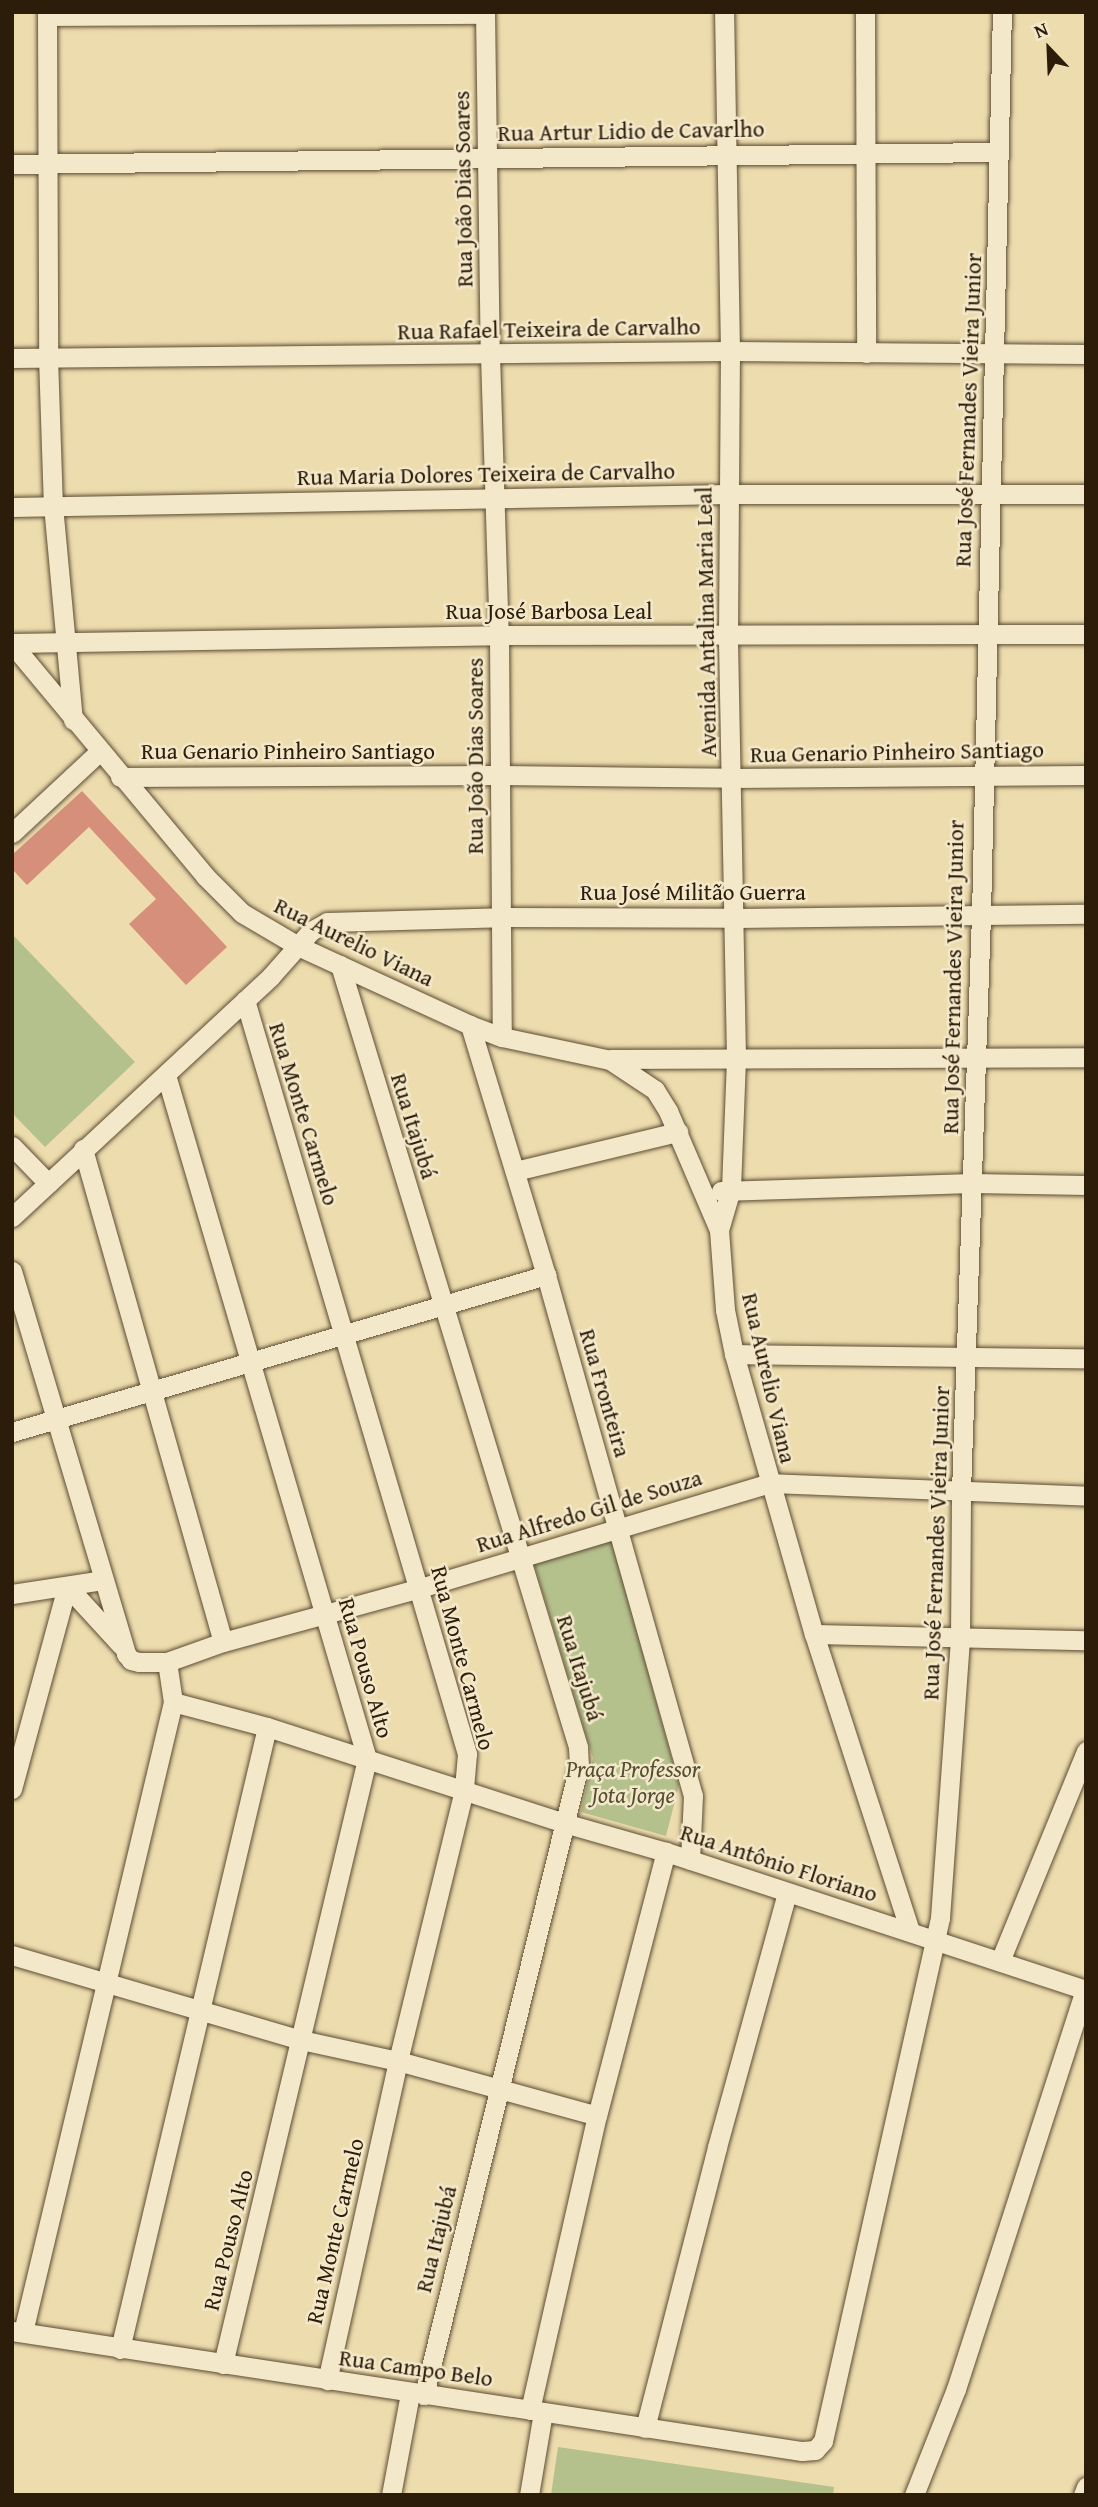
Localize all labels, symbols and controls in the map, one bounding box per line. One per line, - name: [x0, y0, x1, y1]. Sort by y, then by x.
- north arrow: [1014, 14, 1084, 84]
- text: N: [1029, 14, 1052, 45]
- street label: Rua João Dias Soares: [447, 90, 479, 288]
- street label: Rua Artur Lidio de Cavarlho: [497, 115, 765, 147]
- street label: Rua José Fernandes Vieira Junior: [949, 252, 987, 568]
- street label: Rua Rafael Teixeira de Carvalho: [397, 313, 701, 345]
- street label: Rua Maria Dolores Teixeira de Carvalho: [297, 457, 675, 491]
- street label: Avenida Antalina Maria Leal: [690, 486, 722, 758]
- street label: Rua José Barbosa Leal: [445, 597, 653, 625]
- street label: Rua João Dias Soares: [461, 658, 489, 854]
- street label: Rua Genario Pinheiro Santiago: [750, 736, 1044, 768]
- street label: Rua Genario Pinheiro Santiago: [141, 737, 435, 765]
- street label: Rua José Fernandes Vieira Junior: [936, 820, 970, 1134]
- street label: Rua José Militão Guerra: [580, 878, 806, 906]
- street label: Rua Aurelio Viana: [270, 891, 438, 993]
- street label: Rua Monte Carmelo: [263, 1019, 345, 1209]
- street label: Rua Itajubá: [385, 1070, 443, 1182]
- street label: Rua Aurelio Viana: [736, 1290, 802, 1466]
- street label: Rua Fronteira: [574, 1326, 636, 1460]
- street label: Rua José Fernandes Vieira Junior: [917, 1385, 955, 1701]
- street label: Rua Alfredo Gil de Souza: [473, 1464, 705, 1558]
- street label: Rua Monte Carmelo: [425, 1563, 501, 1753]
- street label: Rua Pouso Alto: [333, 1595, 399, 1741]
- street label: Rua Itajubá: [551, 1612, 609, 1724]
- park label: Praça Professor Jota Jorge: [566, 1755, 700, 1809]
- street label: Rua Antônio Floriano: [677, 1818, 881, 1908]
- street label: Rua Monte Carmelo: [300, 2135, 370, 2327]
- street label: Rua Pouso Alto: [197, 2167, 259, 2313]
- street label: Rua Itajubá: [409, 2183, 463, 2295]
- street label: Rua Campo Belo: [337, 2344, 495, 2392]

